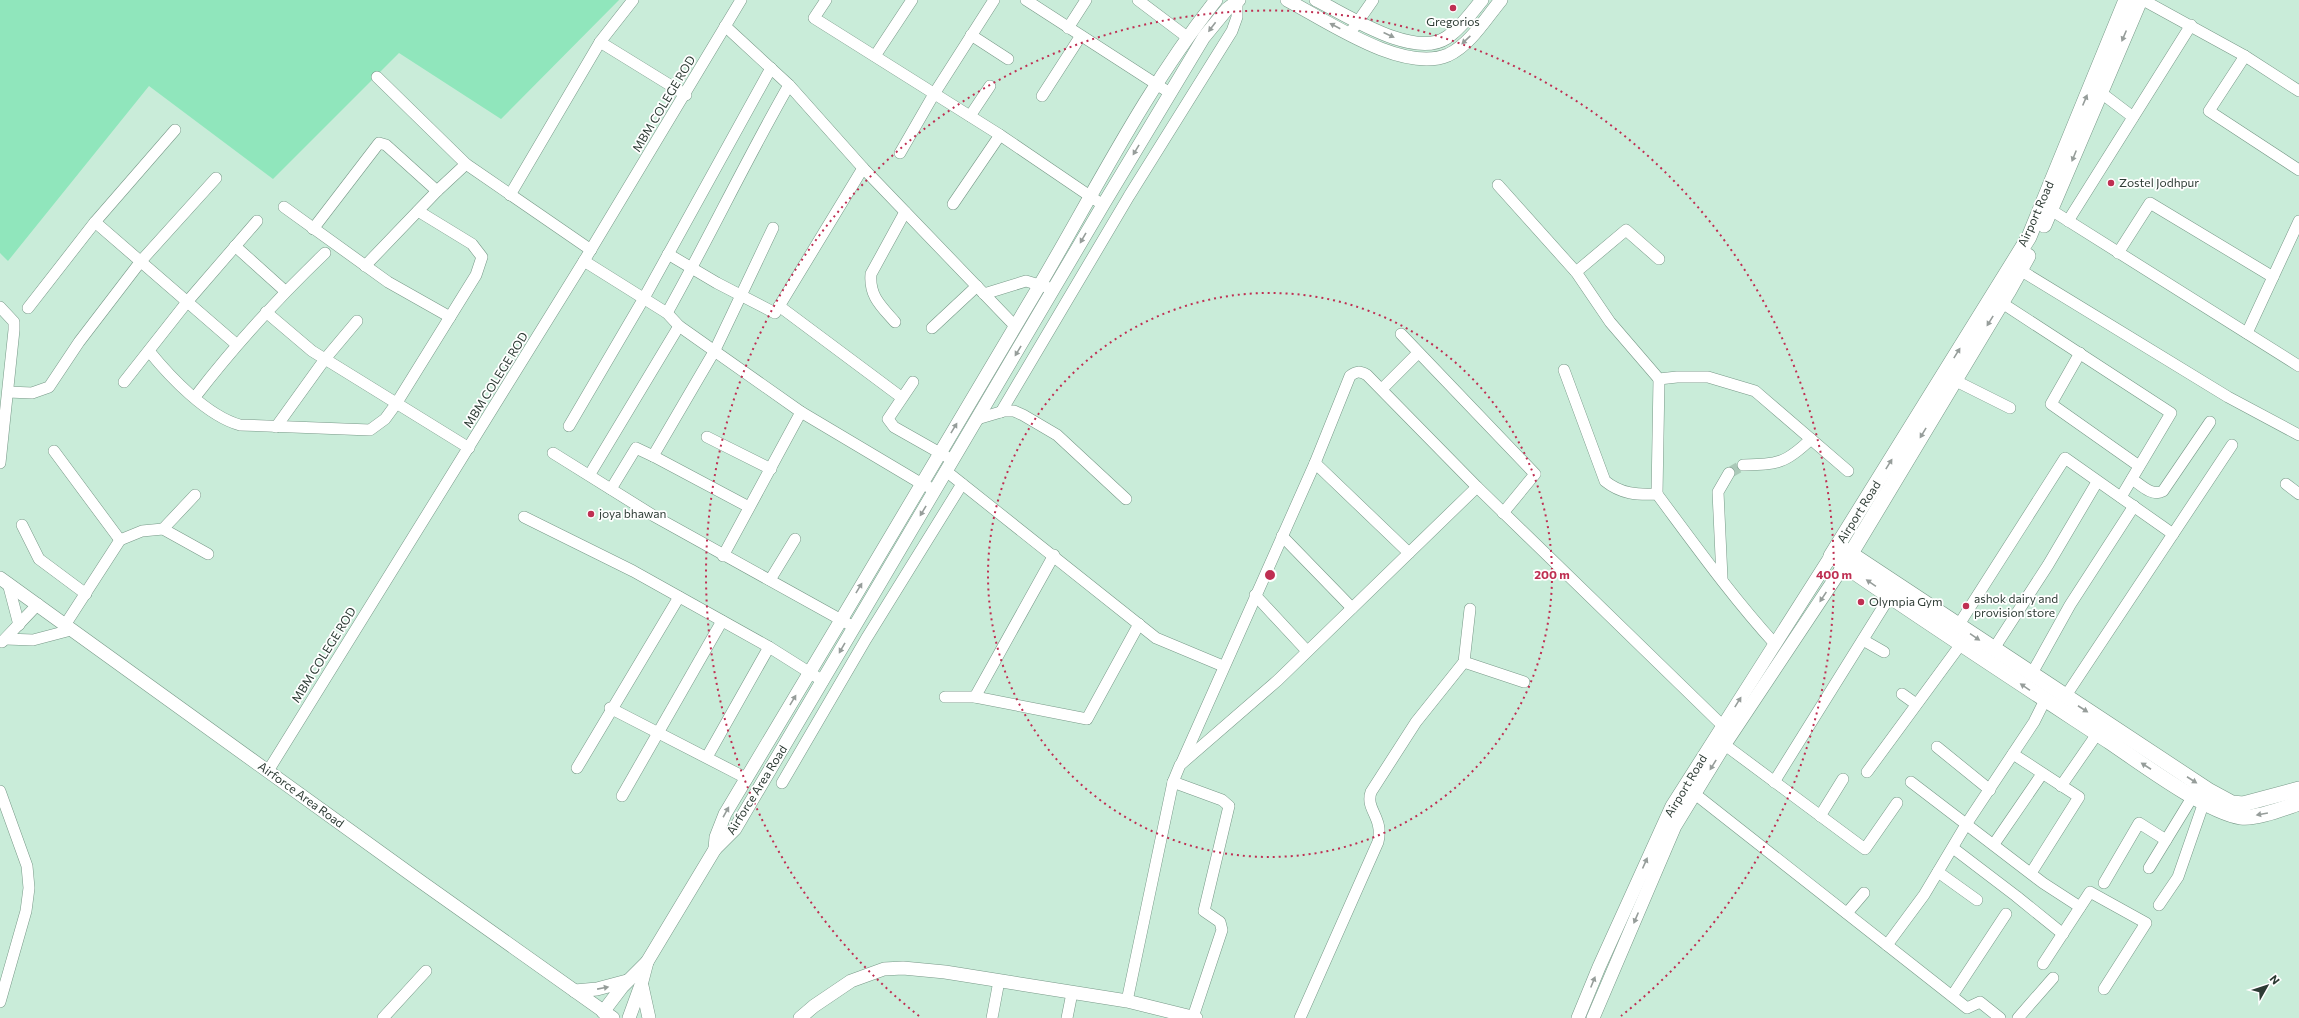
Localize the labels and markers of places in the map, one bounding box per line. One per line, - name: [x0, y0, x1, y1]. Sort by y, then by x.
- marker: Gregorios: [1448, 3, 1458, 13]
- place label: Gregorios: [1426, 14, 1480, 28]
- place label: Zostel Jodhpur: [2119, 175, 2199, 190]
- marker: Zostel Jodhpur: [2106, 178, 2116, 188]
- place label: joya bhawan: [599, 506, 666, 520]
- marker: joya bhawan: [586, 509, 596, 519]
- centre of rings: [1263, 568, 1277, 582]
- place label: ashok dairy and provision store: [1974, 591, 2058, 619]
- place label: Olympia Gym: [1869, 594, 1943, 608]
- marker: Olympia Gym: [1856, 597, 1866, 607]
- marker: ashok dairy and provision store: [1961, 601, 1971, 611]

